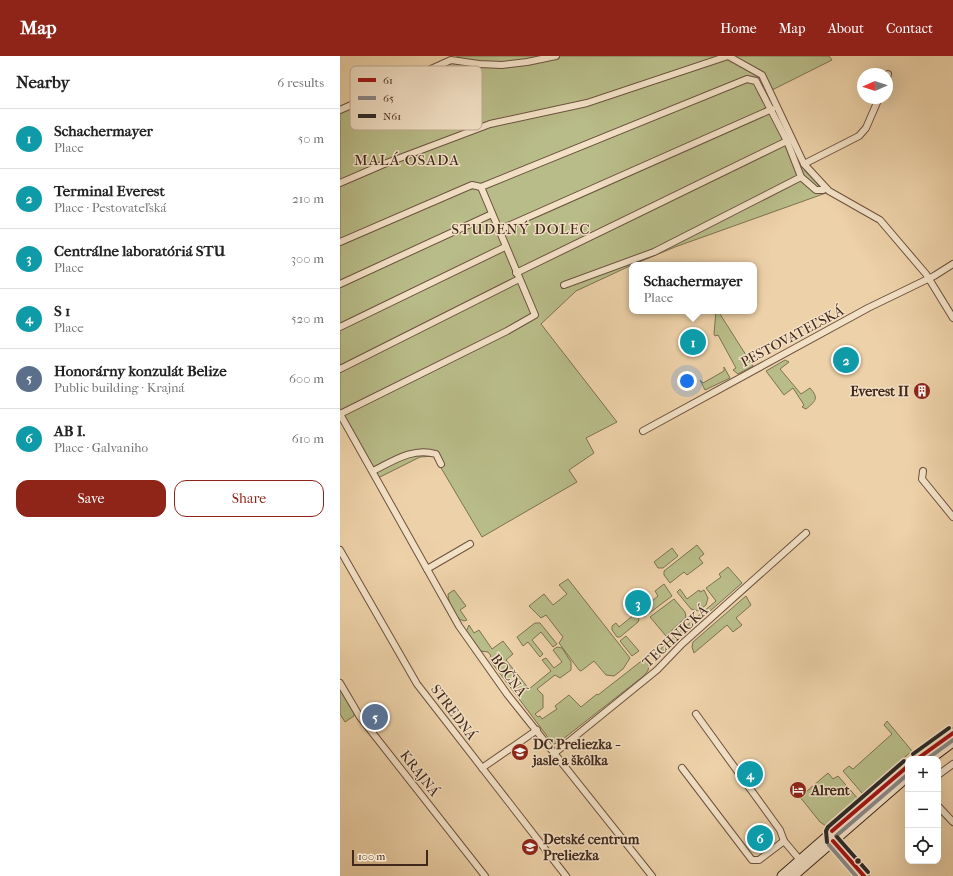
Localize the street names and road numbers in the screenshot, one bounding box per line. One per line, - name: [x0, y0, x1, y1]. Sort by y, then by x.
- street label: PESTOVATEĽSKÁ: [737, 301, 847, 371]
- street label: TECHNICKÁ: [638, 600, 712, 671]
- street label: BOČNÁ: [487, 650, 532, 701]
- street label: STREDNÁ: [427, 681, 481, 744]
- street label: KRAJNÁ: [396, 746, 444, 800]

